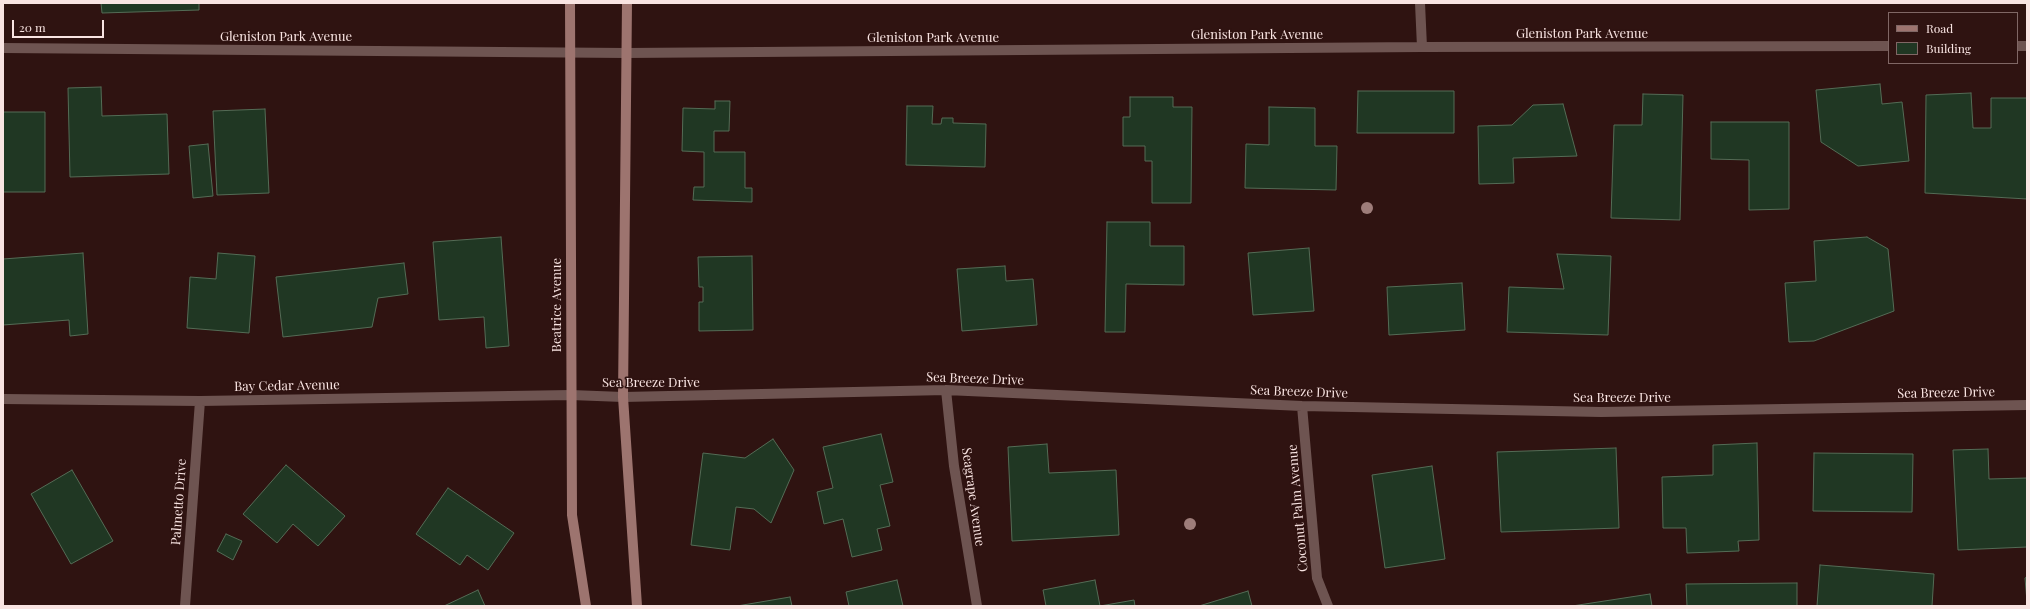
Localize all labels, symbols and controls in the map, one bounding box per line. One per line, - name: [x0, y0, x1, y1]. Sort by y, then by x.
- scale bar: [14, 12, 106, 38]
- legend: [1888, 12, 2018, 64]
- text: 20 m: [19, 19, 46, 35]
- text: Road: [1926, 20, 1953, 36]
- street label: Gleniston Park Avenue: [1516, 26, 1648, 42]
- street label: Gleniston Park Avenue: [1191, 27, 1323, 43]
- street label: Gleniston Park Avenue: [220, 29, 352, 45]
- street label: Gleniston Park Avenue: [867, 30, 999, 46]
- text: Building: [1926, 40, 1971, 56]
- street label: Beatrice Avenue: [549, 258, 565, 352]
- street label: Sea Breeze Drive: [926, 369, 1024, 389]
- street label: Sea Breeze Drive: [602, 375, 700, 391]
- street label: Bay Cedar Avenue: [234, 377, 340, 395]
- street label: Sea Breeze Drive: [1250, 382, 1348, 402]
- street label: Sea Breeze Drive: [1897, 384, 1995, 402]
- street label: Sea Breeze Drive: [1573, 390, 1671, 406]
- street label: Coconut Palm Avenue: [1285, 444, 1311, 572]
- street label: Seagrape Avenue: [958, 447, 988, 547]
- street label: Palmetto Drive: [168, 458, 190, 546]

